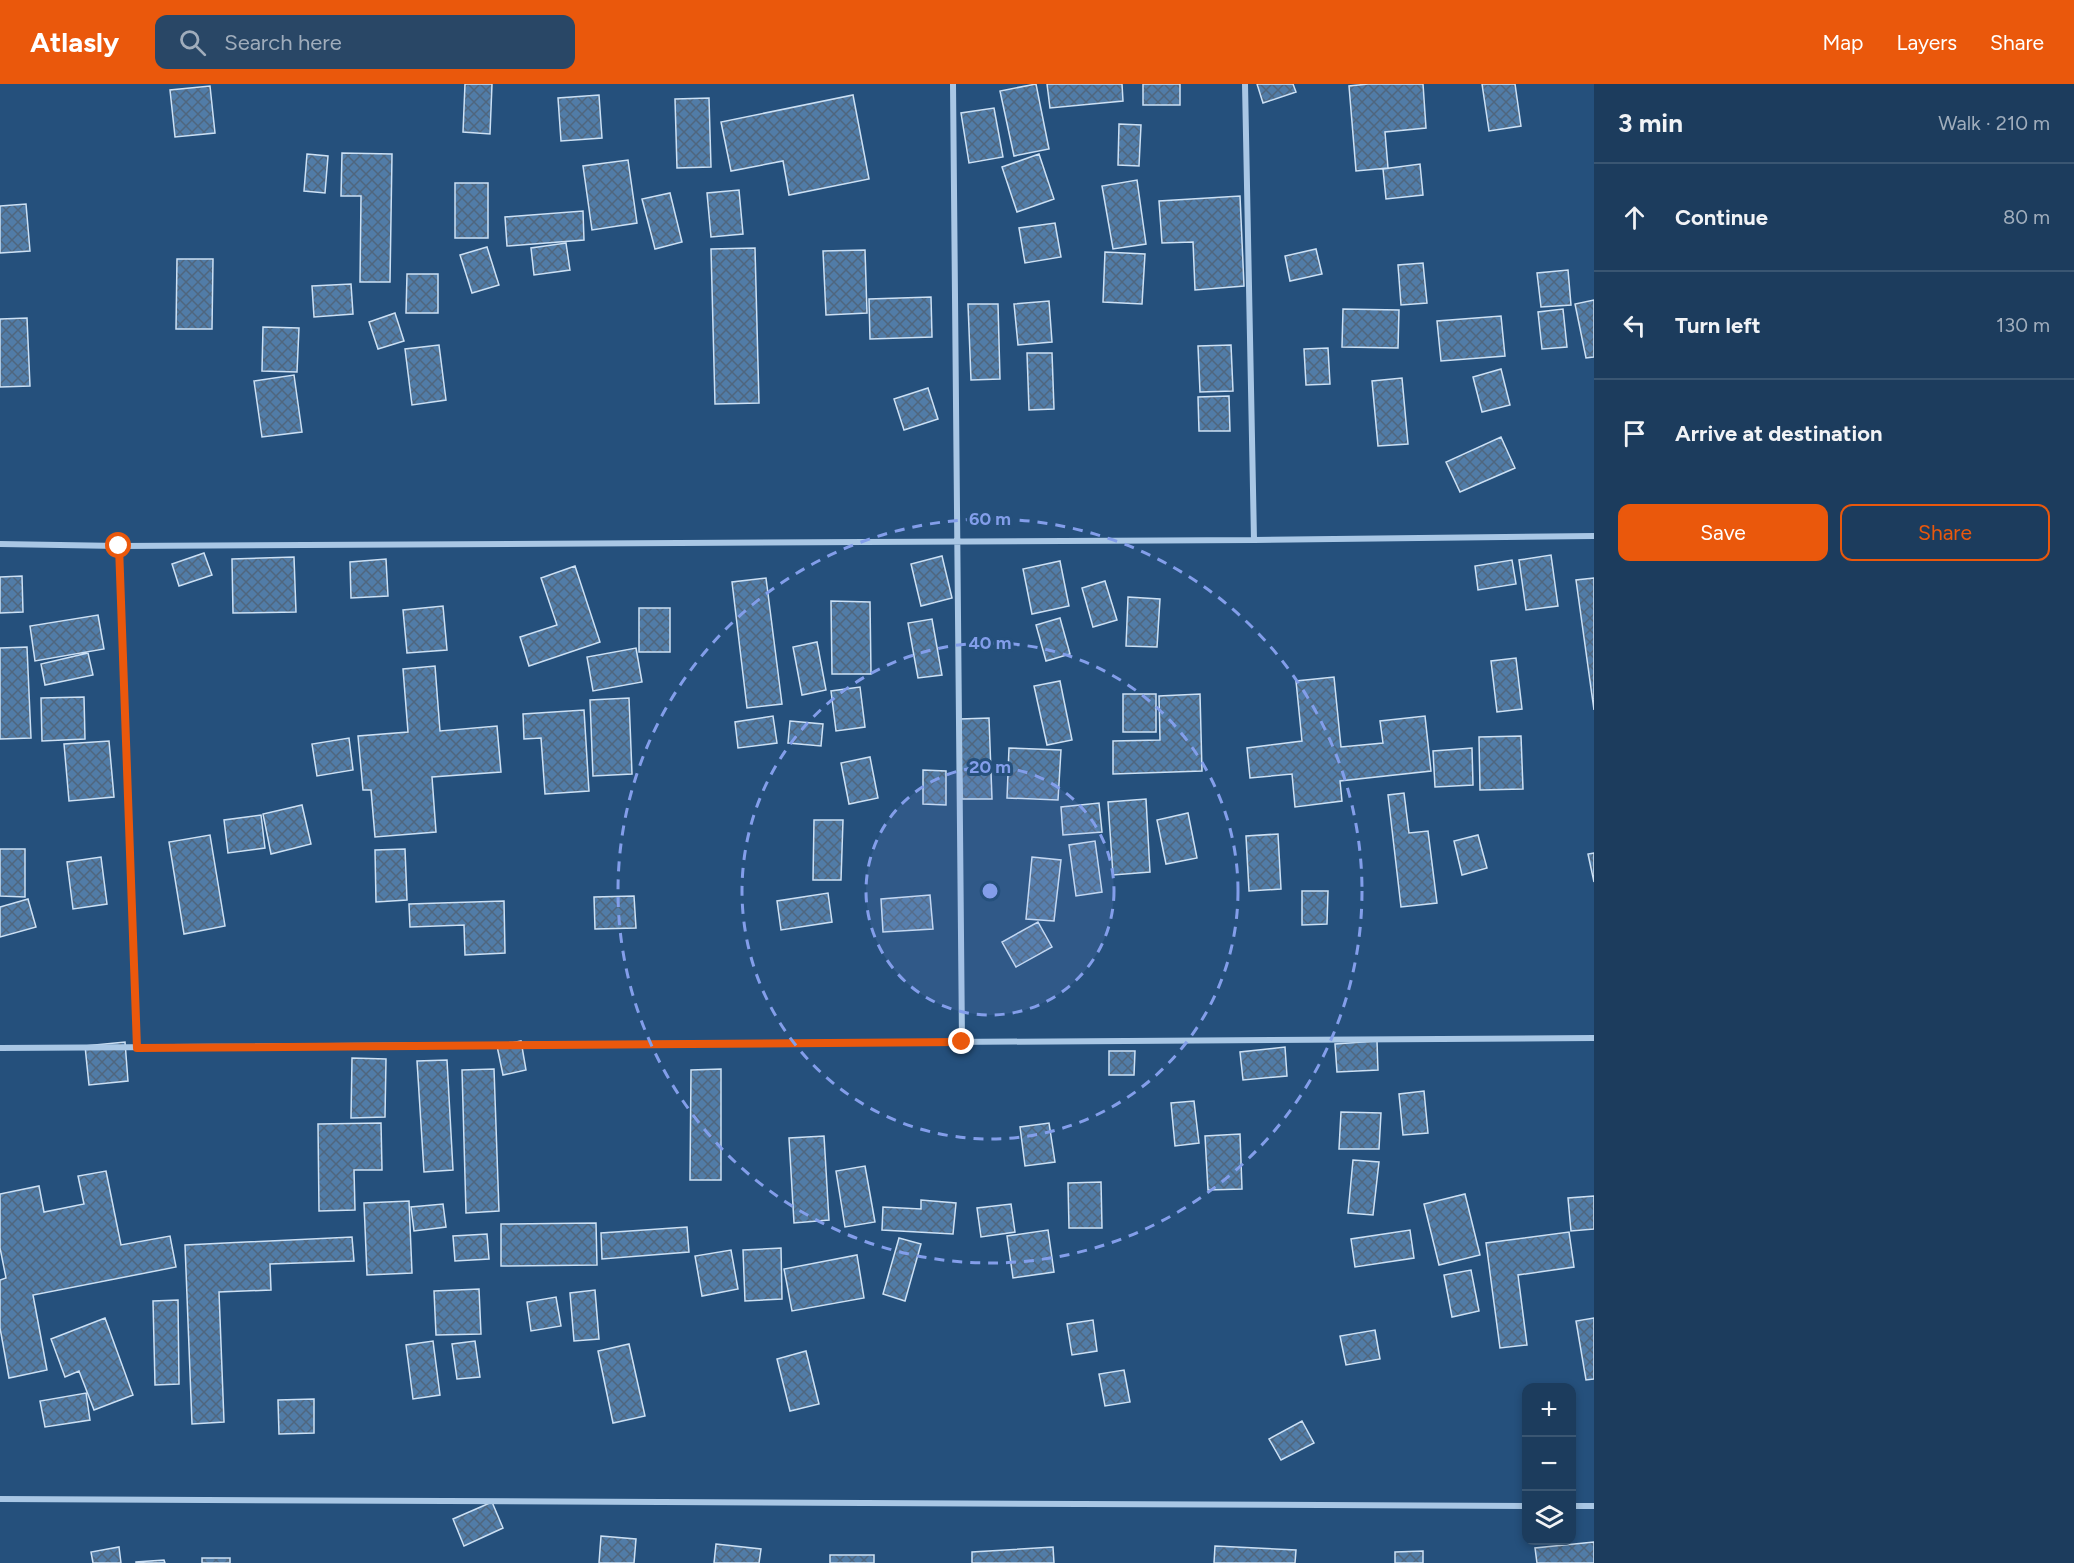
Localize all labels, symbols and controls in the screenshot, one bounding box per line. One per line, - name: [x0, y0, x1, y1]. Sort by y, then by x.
- search box: [155, 15, 575, 69]
- text: Atlasly: [30, 25, 119, 59]
- icon: search: [176, 26, 209, 59]
- text: Search here: [224, 29, 342, 56]
- text: Map: [1823, 30, 1863, 55]
- text: Layers: [1896, 30, 1957, 55]
- text: Share: [1990, 30, 2044, 55]
- text: 3 min: [1618, 107, 1683, 139]
- text: Walk · 210 m: [1938, 111, 2050, 135]
- icon: ahead: [1618, 201, 1651, 234]
- text: Continue: [1675, 204, 1768, 231]
- text: 80 m: [2003, 205, 2050, 229]
- icon: left: [1618, 309, 1651, 342]
- text: Turn left: [1675, 312, 1761, 339]
- text: 130 m: [1996, 313, 2050, 337]
- icon: arrive: [1618, 417, 1651, 450]
- text: Arrive at destination: [1675, 420, 1883, 447]
- button: Save: [1618, 504, 1828, 561]
- button: Share: [1840, 504, 2050, 561]
- text: 60 m: [969, 508, 1011, 530]
- route start: [105, 532, 131, 558]
- text: 40 m: [968, 632, 1012, 654]
- text: 20 m: [969, 756, 1011, 778]
- centre of rings: [980, 881, 1000, 901]
- route end: [948, 1028, 974, 1054]
- map controls: [1522, 1383, 1576, 1545]
- button: +: [1522, 1383, 1576, 1437]
- button: −: [1522, 1437, 1576, 1491]
- button: layers: [1522, 1491, 1576, 1545]

